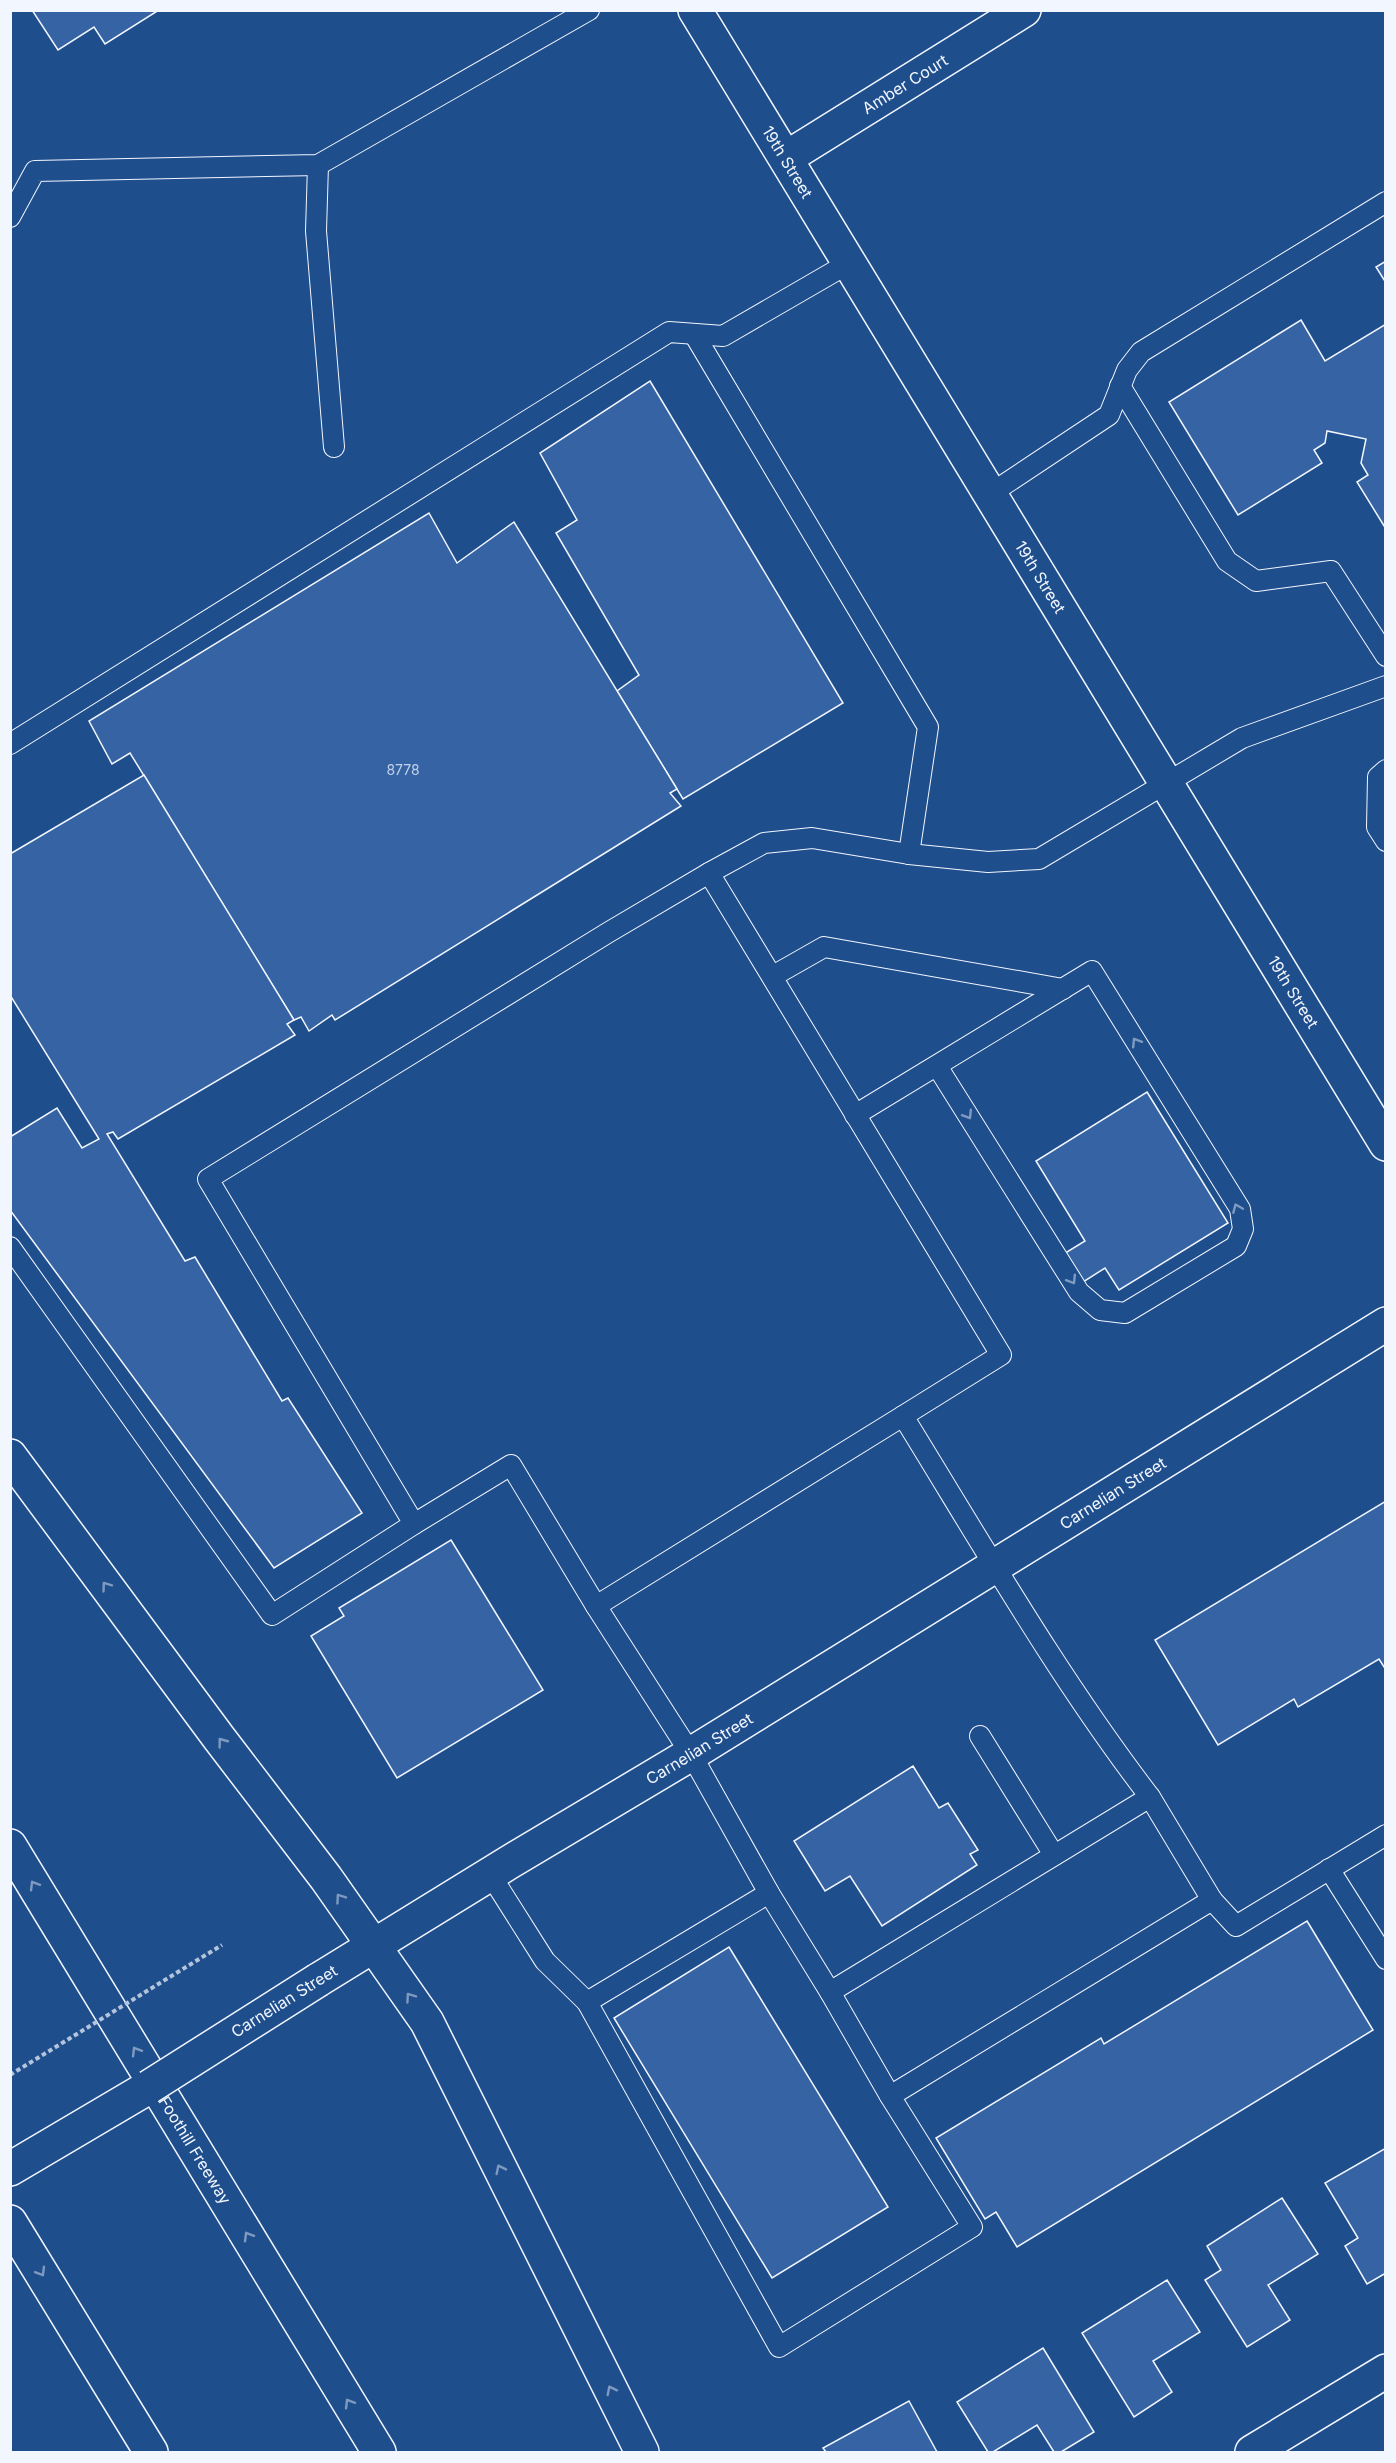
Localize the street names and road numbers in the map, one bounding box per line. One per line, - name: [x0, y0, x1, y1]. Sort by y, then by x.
- street label: Amber Court: [858, 50, 951, 118]
- street label: 19th Street: [758, 122, 817, 202]
- street label: 19th Street: [1011, 537, 1070, 617]
- street label: 19th Street: [1264, 952, 1323, 1032]
- street label: Carnelian Street: [1056, 1453, 1170, 1534]
- street label: Carnelian Street: [642, 1708, 756, 1789]
- street label: Carnelian Street: [227, 1960, 341, 2042]
- street label: Foothill Freeway: [155, 2092, 236, 2208]

